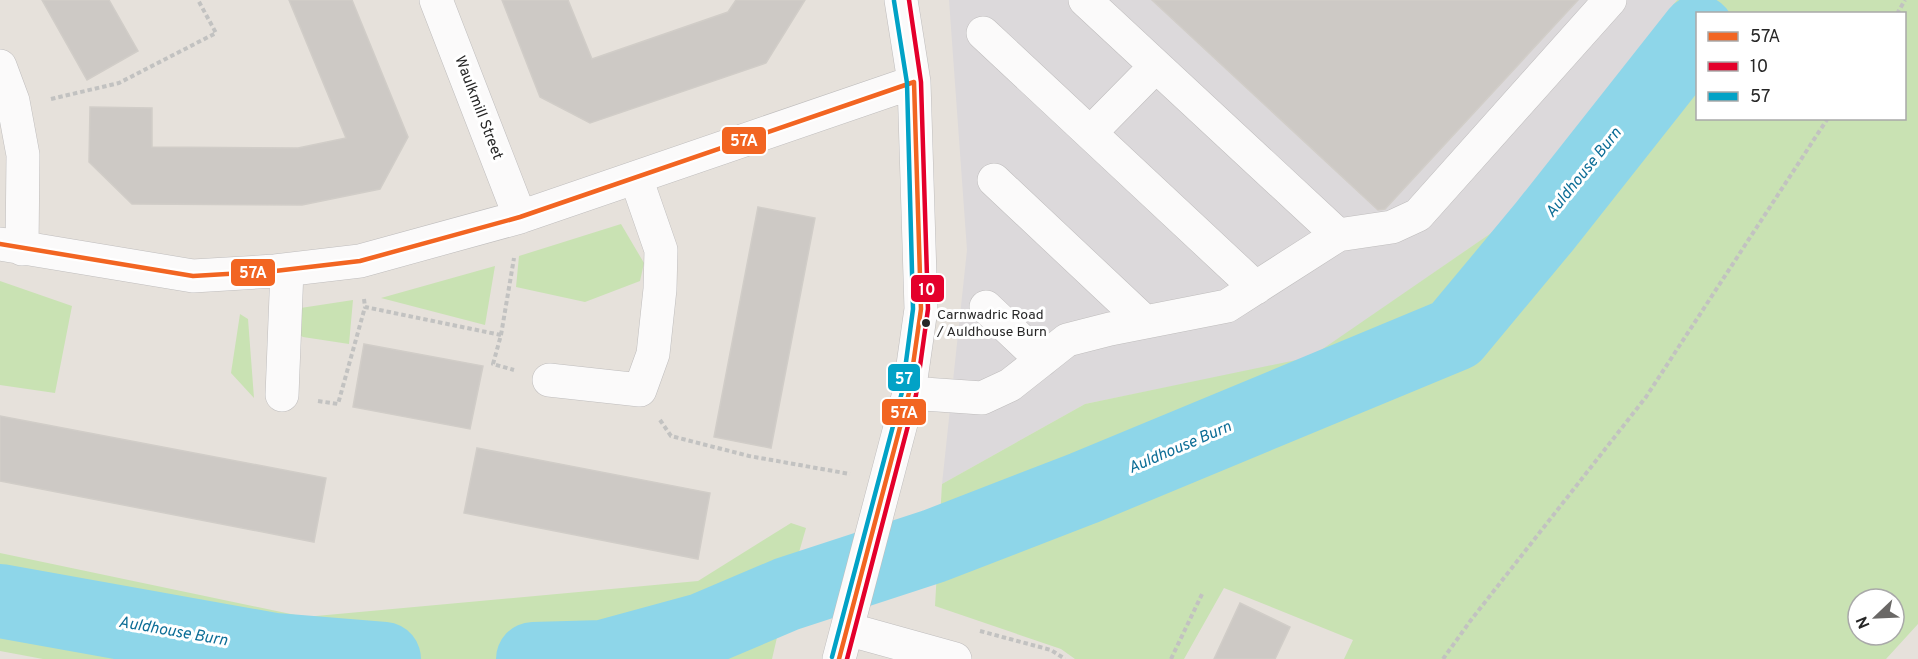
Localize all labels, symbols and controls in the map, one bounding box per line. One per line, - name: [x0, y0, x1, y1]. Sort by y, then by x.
- legend: [1696, 12, 1906, 120]
- text: 57A: [1750, 26, 1781, 49]
- street label: Waulkmill Street: [449, 53, 507, 163]
- text: 10: [1750, 56, 1768, 79]
- text: 57: [1750, 86, 1770, 109]
- water label: Auldhouse Burn: [1542, 124, 1627, 222]
- line badge: 57A: [721, 126, 767, 155]
- text: 57A: [730, 132, 758, 152]
- line badge: 57A: [230, 258, 276, 287]
- text: 57A: [239, 264, 267, 284]
- line badge: 10: [910, 274, 945, 303]
- text: 10: [919, 281, 935, 301]
- place label: Carnwadric Road / Auldhouse Burn: [936, 307, 1047, 341]
- marker: Carnwadric Road / Auldhouse Burn: [920, 317, 932, 329]
- line badge: 57: [887, 363, 921, 392]
- text: 57: [895, 370, 913, 390]
- line badge: 57A: [881, 398, 927, 426]
- text: 57A: [890, 404, 918, 424]
- water label: Auldhouse Burn: [1125, 417, 1235, 479]
- north arrow: [1846, 587, 1906, 647]
- water label: Auldhouse Burn: [117, 613, 229, 651]
- text: N: [1853, 613, 1875, 631]

